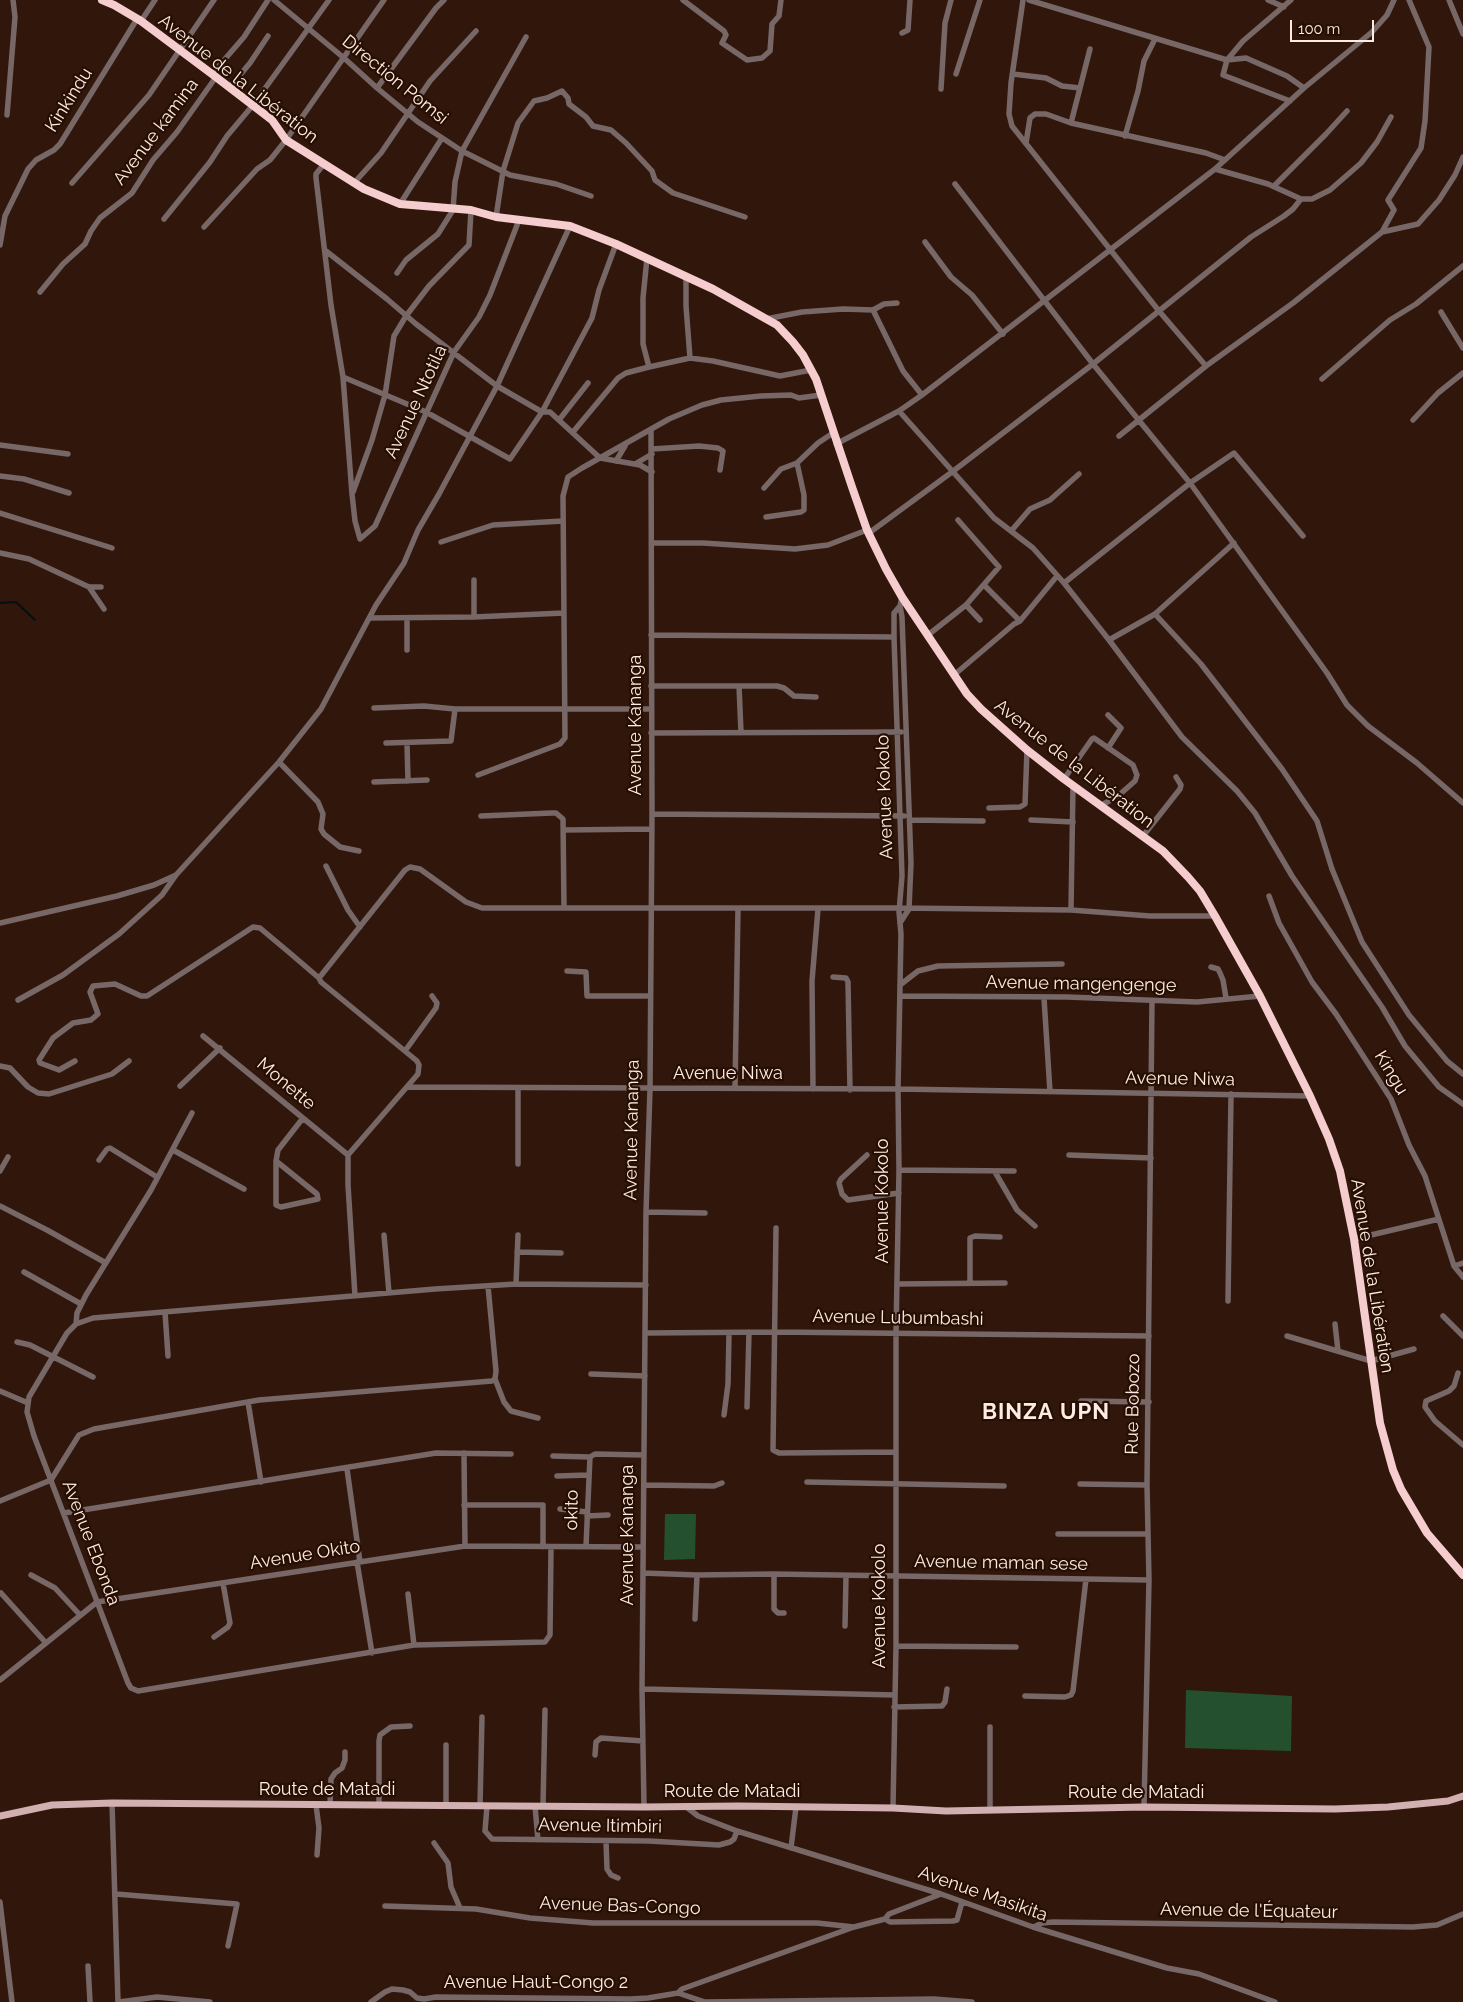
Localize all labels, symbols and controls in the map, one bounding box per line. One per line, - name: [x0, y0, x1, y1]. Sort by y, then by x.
- street label: Avenue de la Libération: [154, 10, 322, 148]
- scale bar: [1293, 10, 1377, 42]
- text: 100 m: [1298, 20, 1340, 38]
- street label: Direction Pomsi: [338, 31, 452, 129]
- street label: Kinkindu: [41, 64, 97, 136]
- street label: Avenue kamina: [109, 74, 203, 190]
- street label: Avenue Ntotila: [380, 342, 452, 462]
- street label: Avenue Kananga: [625, 655, 647, 795]
- street label: Avenue de la Libération: [990, 695, 1158, 833]
- street label: Avenue Kokolo: [872, 734, 898, 860]
- street label: Avenue mangengenge: [985, 972, 1177, 996]
- street label: Kingu: [1369, 1047, 1413, 1099]
- street label: Monette: [252, 1053, 320, 1115]
- street label: Avenue Kananga: [620, 1059, 644, 1201]
- street label: Avenue Niwa: [673, 1063, 783, 1085]
- street label: Avenue Niwa: [1125, 1067, 1235, 1091]
- street label: Avenue Kokolo: [872, 1139, 894, 1263]
- street label: Avenue de la Libération: [1346, 1177, 1398, 1375]
- street label: Avenue Lubumbashi: [812, 1306, 984, 1330]
- street label: Rue Bobozo: [1121, 1353, 1145, 1455]
- district label: BINZA UPN: [981, 1399, 1111, 1425]
- street label: Avenue Kananga: [617, 1465, 639, 1605]
- street label: Avenue Ebonda: [57, 1477, 125, 1609]
- street label: okito: [561, 1489, 583, 1531]
- street label: Avenue Okito: [248, 1536, 362, 1574]
- street label: Avenue Kokolo: [869, 1544, 891, 1668]
- street label: Avenue maman sese: [914, 1551, 1088, 1575]
- street label: Route de Matadi: [259, 1779, 395, 1801]
- street label: Route de Matadi: [664, 1781, 800, 1803]
- street label: Route de Matadi: [1068, 1782, 1204, 1804]
- street label: Avenue Itimbiri: [538, 1814, 662, 1838]
- street label: Avenue Masikita: [916, 1862, 1050, 1926]
- street label: Avenue Bas-Congo: [539, 1892, 701, 1920]
- street label: Avenue de l'Équateur: [1160, 1899, 1338, 1923]
- street label: Avenue Haut-Congo 2: [444, 1972, 628, 1994]

